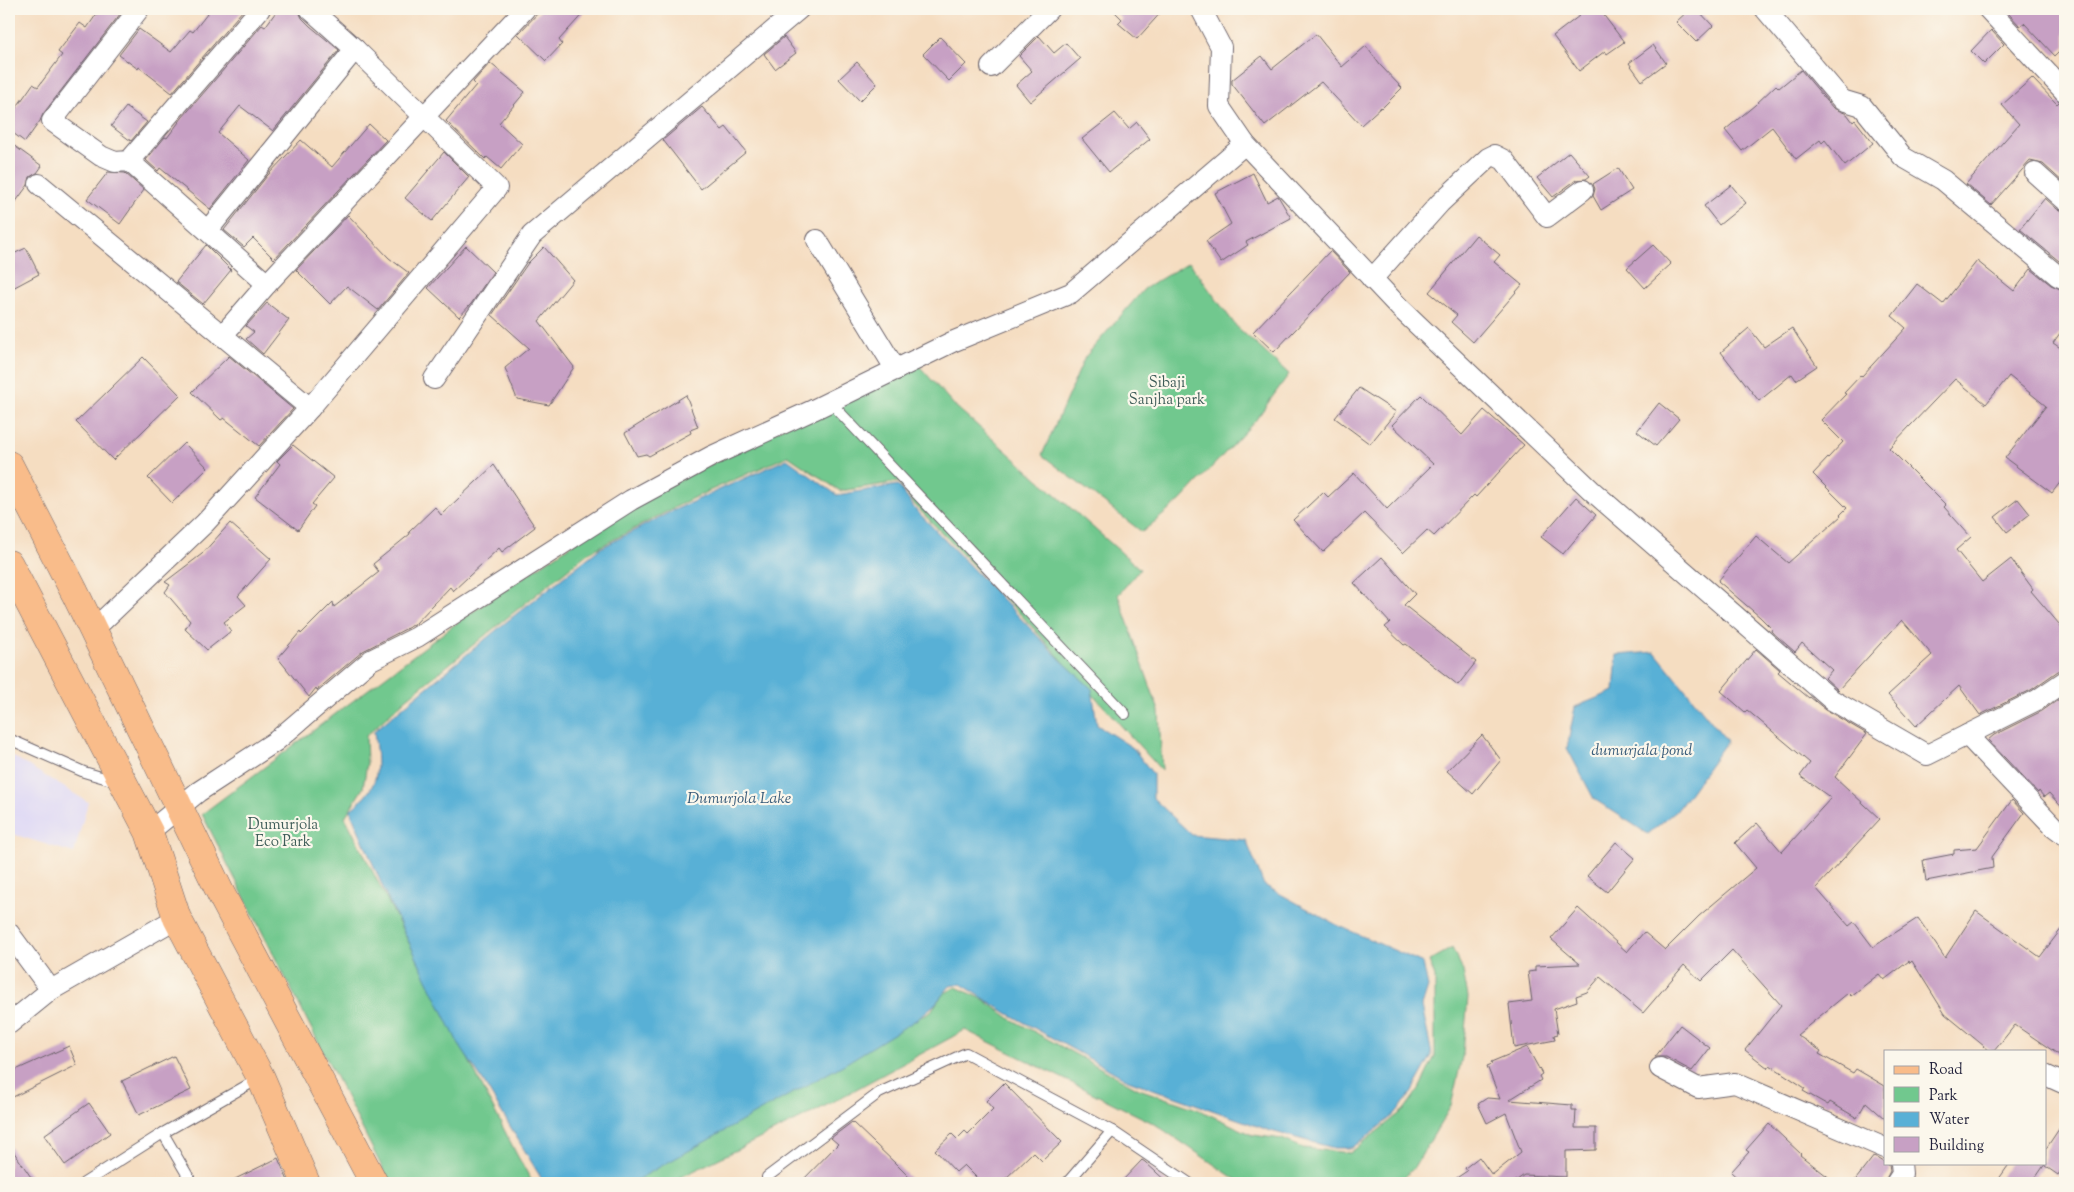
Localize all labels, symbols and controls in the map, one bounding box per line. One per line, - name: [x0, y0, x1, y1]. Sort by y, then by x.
- park label: Sibaji Sanjha park: [1129, 373, 1205, 411]
- water label: dumurjala pond: [1592, 740, 1692, 763]
- water label: Dumurjola Lake: [687, 788, 791, 811]
- park label: Dumurjola Eco Park: [248, 815, 318, 853]
- legend: [1884, 1050, 2046, 1164]
- text: Road: [1929, 1060, 1963, 1081]
- text: Park: [1929, 1086, 1958, 1107]
- text: Water: [1929, 1110, 1970, 1131]
- text: Building: [1929, 1136, 1984, 1157]

